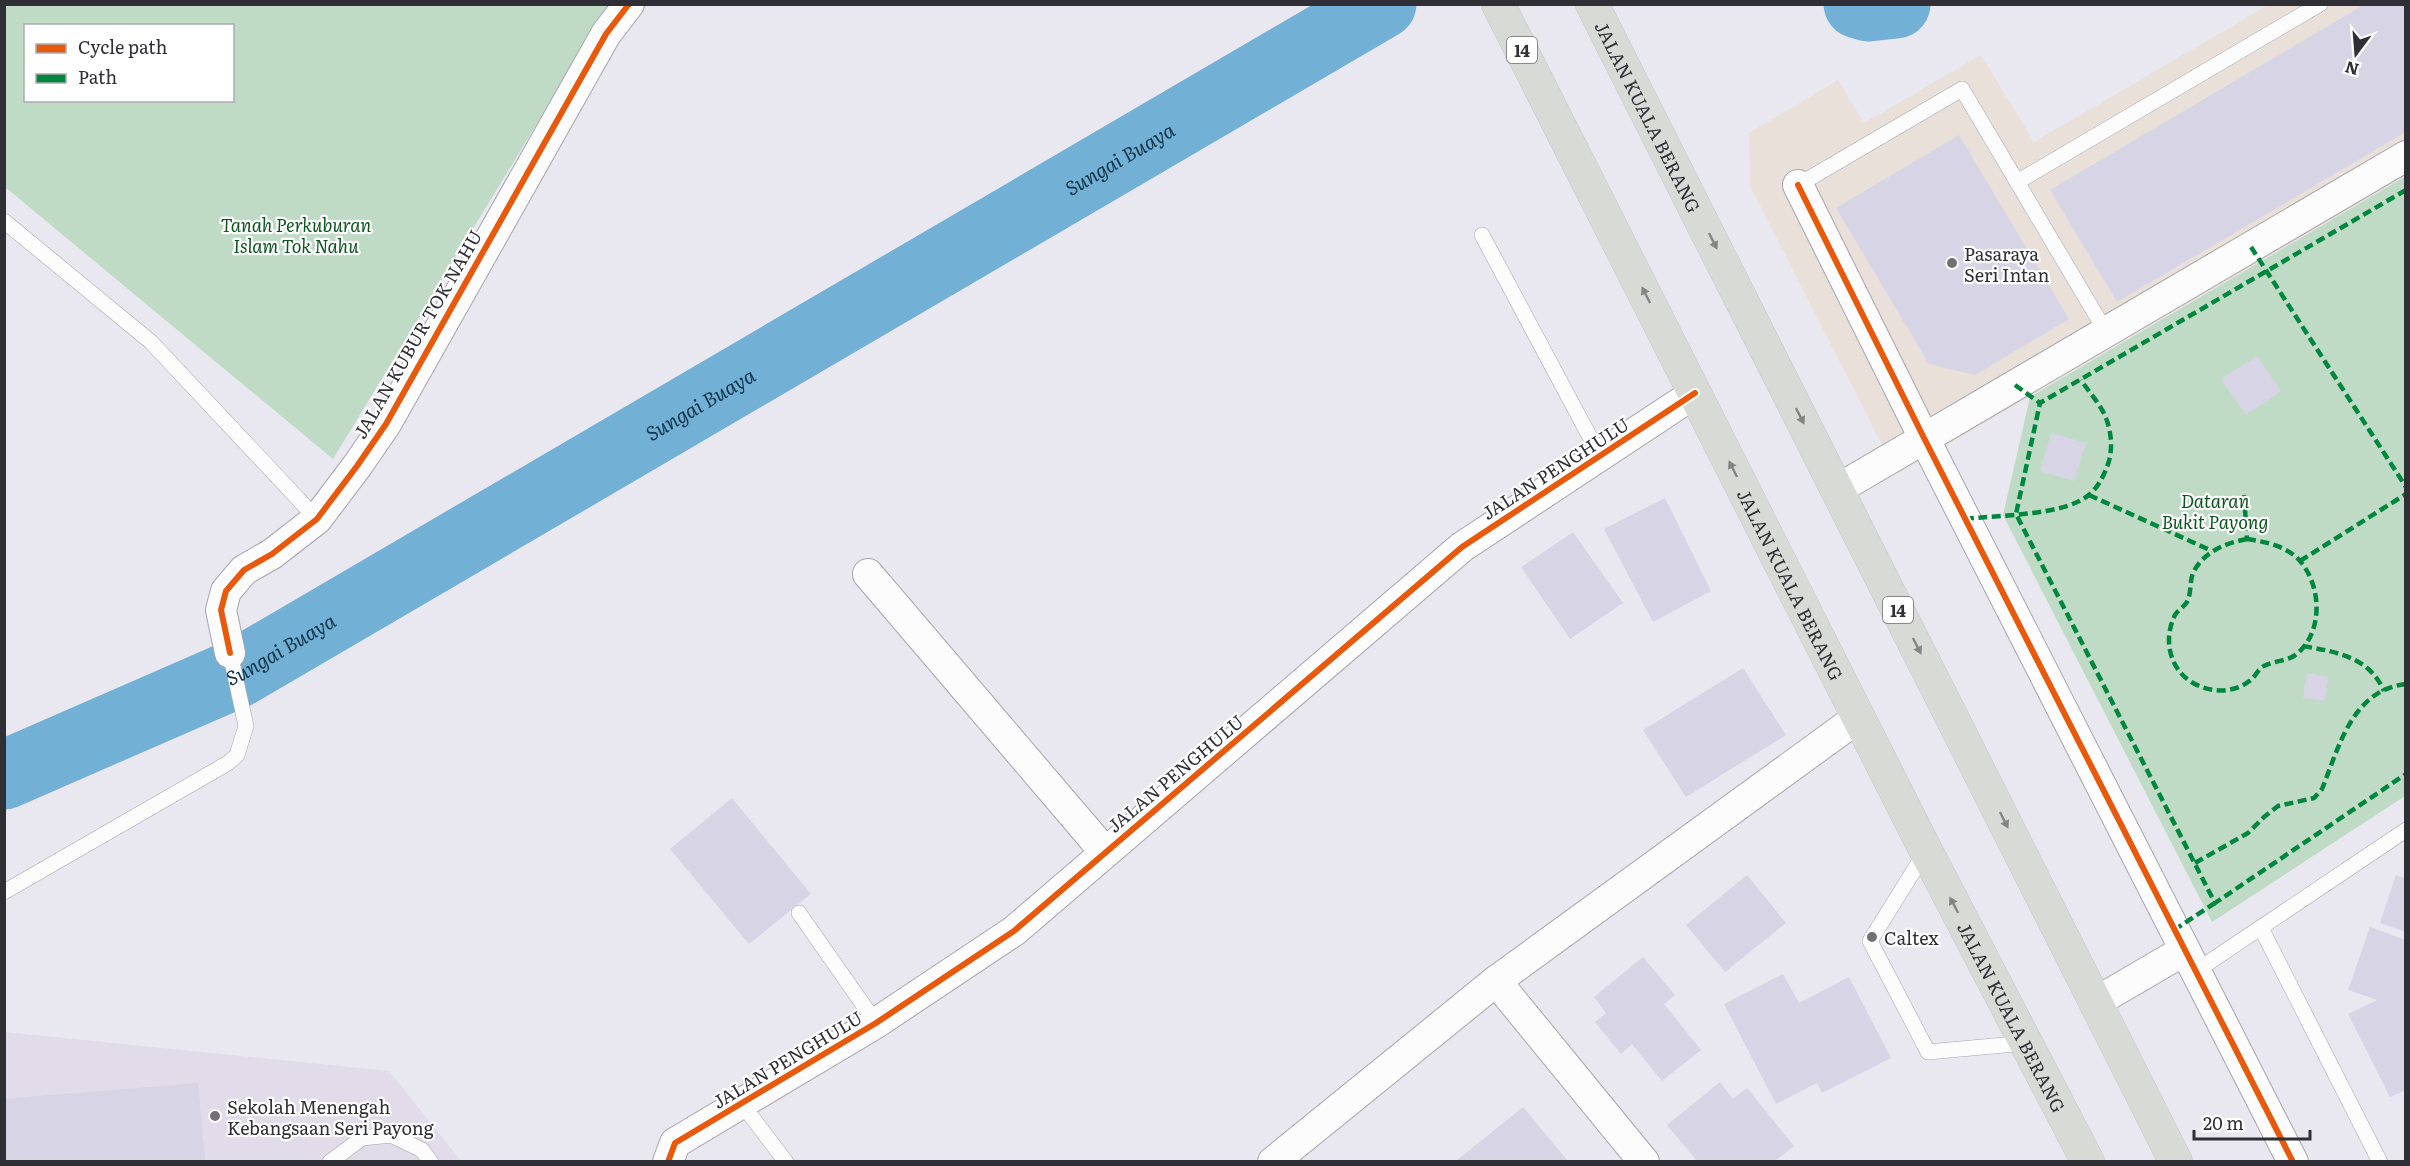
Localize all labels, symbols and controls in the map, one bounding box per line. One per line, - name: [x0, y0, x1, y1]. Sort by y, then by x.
- street label: JALAN KUALA BERANG: [1589, 16, 1708, 217]
- legend: [24, 24, 234, 102]
- north arrow: [2326, 24, 2386, 84]
- text: Cycle path: [78, 33, 167, 60]
- road number: 14: [1507, 37, 1537, 63]
- text: N: [2342, 56, 2361, 83]
- text: Path: [78, 63, 117, 90]
- water label: Sungai Buaya: [1059, 113, 1180, 202]
- park label: Tanah Perkuburan Islam Tok Nahu: [221, 211, 371, 259]
- street label: JALAN KUBUR TOK NAHU: [346, 225, 488, 443]
- one-way arrow: [1708, 233, 1718, 250]
- place label: Pasaraya Seri Intan: [1964, 240, 2049, 288]
- marker: Pasaraya Seri Intan: [1945, 256, 1959, 270]
- one-way arrow: [1641, 286, 1650, 303]
- water label: Sungai Buaya: [639, 359, 761, 447]
- one-way arrow: [1796, 407, 1805, 424]
- street label: JALAN PENGHULU: [1476, 410, 1634, 526]
- one-way arrow: [1729, 460, 1738, 477]
- street label: JALAN KUALA BERANG: [1731, 484, 1851, 685]
- park label: Dataran Bukit Payong: [2161, 487, 2269, 535]
- road number: 14: [1883, 597, 1913, 623]
- water label: Sungai Buaya: [220, 604, 341, 692]
- one-way arrow: [1911, 637, 1921, 655]
- street label: JALAN PENGHULU: [1101, 708, 1249, 838]
- one-way arrow: [2000, 812, 2009, 829]
- one-way arrow: [1949, 896, 1959, 913]
- street label: JALAN KUALA BERANG: [1952, 917, 2073, 1117]
- place label: Caltex: [1884, 924, 1939, 951]
- marker: Caltex: [1865, 930, 1879, 944]
- street label: JALAN PENGHULU: [707, 1003, 867, 1115]
- place label: Sekolah Menengah Kebangsaan Seri Payong: [227, 1093, 435, 1141]
- scale bar: [2194, 1103, 2310, 1141]
- marker: Sekolah Menengah Kebangsaan Seri Payong: [208, 1109, 222, 1123]
- text: 20 m: [2203, 1109, 2244, 1136]

